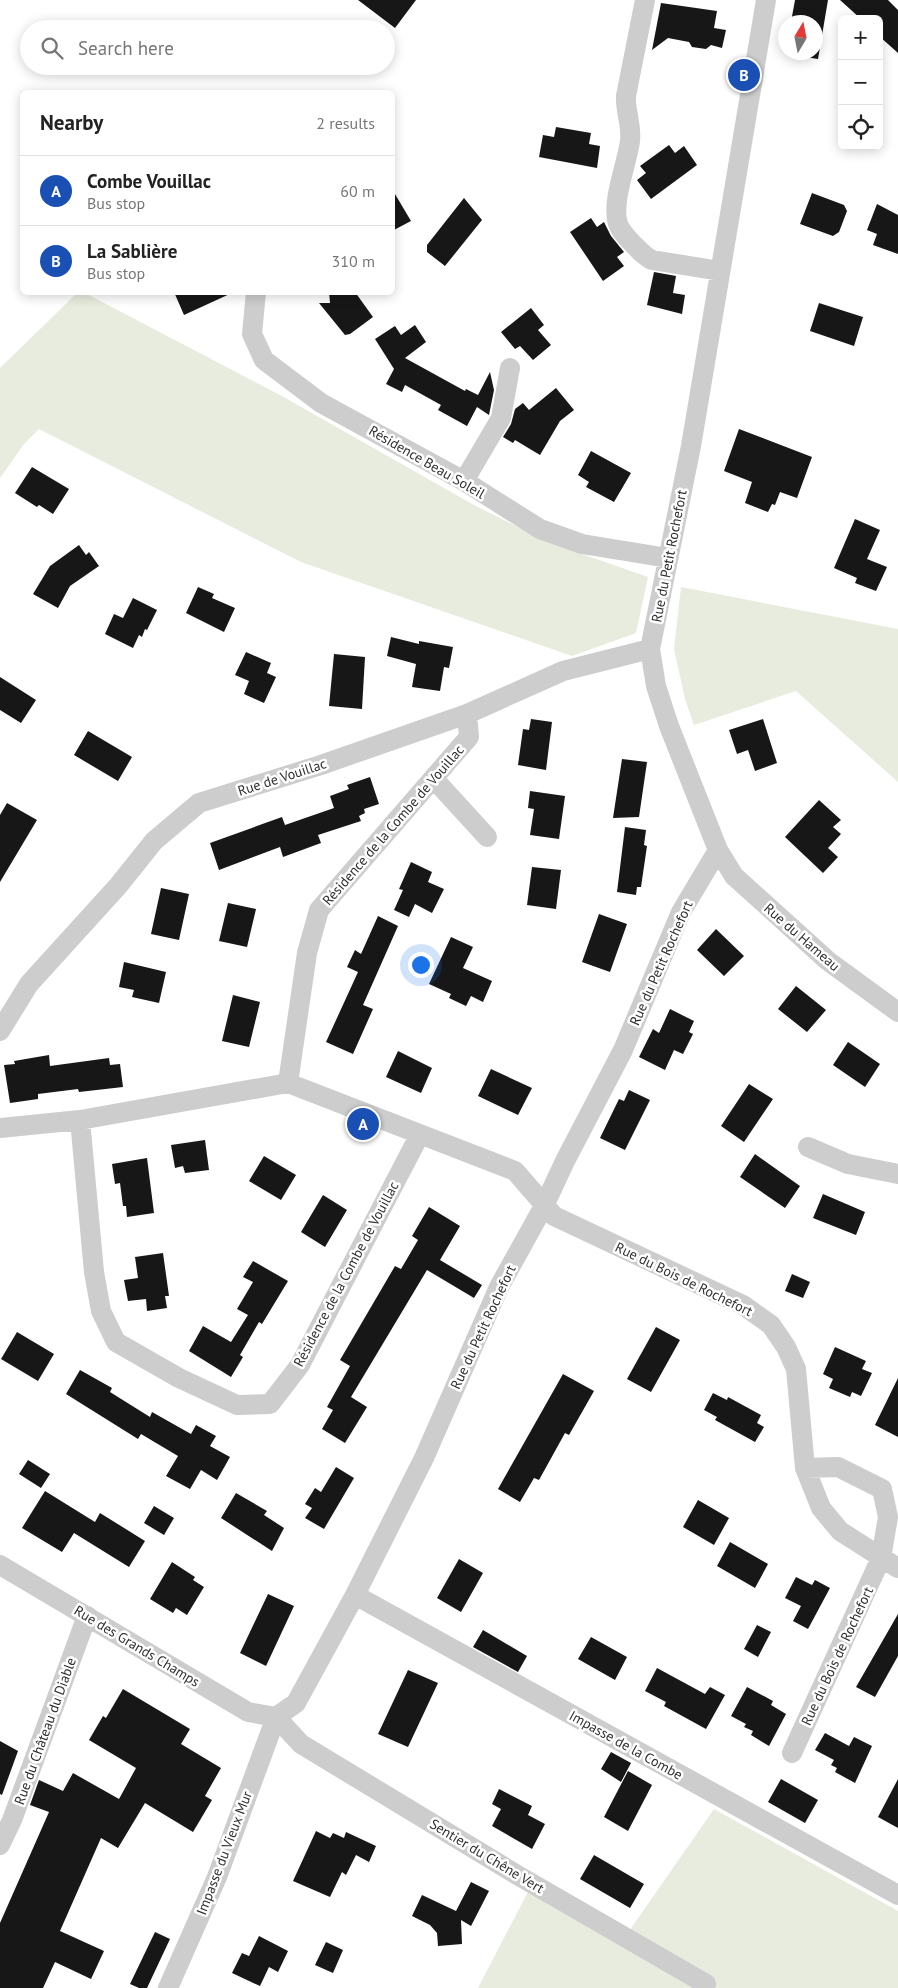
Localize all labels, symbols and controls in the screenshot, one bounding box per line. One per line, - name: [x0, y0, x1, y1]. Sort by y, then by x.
- north arrow: [778, 15, 823, 60]
- map controls: [838, 15, 883, 150]
- button: +: [838, 15, 883, 60]
- search box: [20, 20, 395, 75]
- icon: search: [38, 34, 66, 62]
- text: Search here: [78, 36, 174, 60]
- pin: B: [728, 56, 760, 94]
- button: −: [838, 60, 883, 105]
- button: locate: [838, 105, 883, 150]
- text: Nearby: [40, 109, 103, 136]
- text: 2 results: [316, 113, 375, 133]
- text: Combe Vouillac: [87, 169, 211, 193]
- text: A: [51, 181, 61, 201]
- text: 60 m: [340, 181, 375, 201]
- text: Bus stop: [87, 193, 145, 213]
- text: La Sablière: [87, 239, 177, 263]
- text: B: [51, 251, 61, 271]
- text: 310 m: [332, 251, 375, 271]
- text: Bus stop: [87, 263, 145, 283]
- street label: Résidence Beau Soleil: [366, 421, 488, 503]
- street label: Rue du Petit Rochefort: [647, 488, 691, 624]
- street label: Résidence de la Combe de Vouillac: [318, 741, 468, 909]
- street label: Rue de Vouillac: [235, 754, 329, 800]
- street label: Rue du Petit Rochefort: [625, 898, 697, 1028]
- street label: Rue du Hameau: [760, 899, 844, 975]
- your location: [408, 952, 434, 978]
- pin: A: [347, 1105, 379, 1143]
- street label: Résidence de la Combe de Vouillac: [289, 1178, 403, 1370]
- street label: Rue du Bois de Rochefort: [612, 1238, 756, 1320]
- street label: Rue du Petit Rochefort: [446, 1262, 520, 1392]
- street label: Rue du Bois de Rochefort: [797, 1584, 877, 1728]
- street label: Rue des Grands Champs: [71, 1601, 203, 1691]
- street label: Rue du Château du Diable: [10, 1655, 80, 1807]
- street label: Impasse de la Combe: [566, 1706, 686, 1784]
- street label: Impasse du Vieux Mur: [192, 1788, 256, 1917]
- street label: Sentier du Chêne Vert: [427, 1815, 548, 1897]

